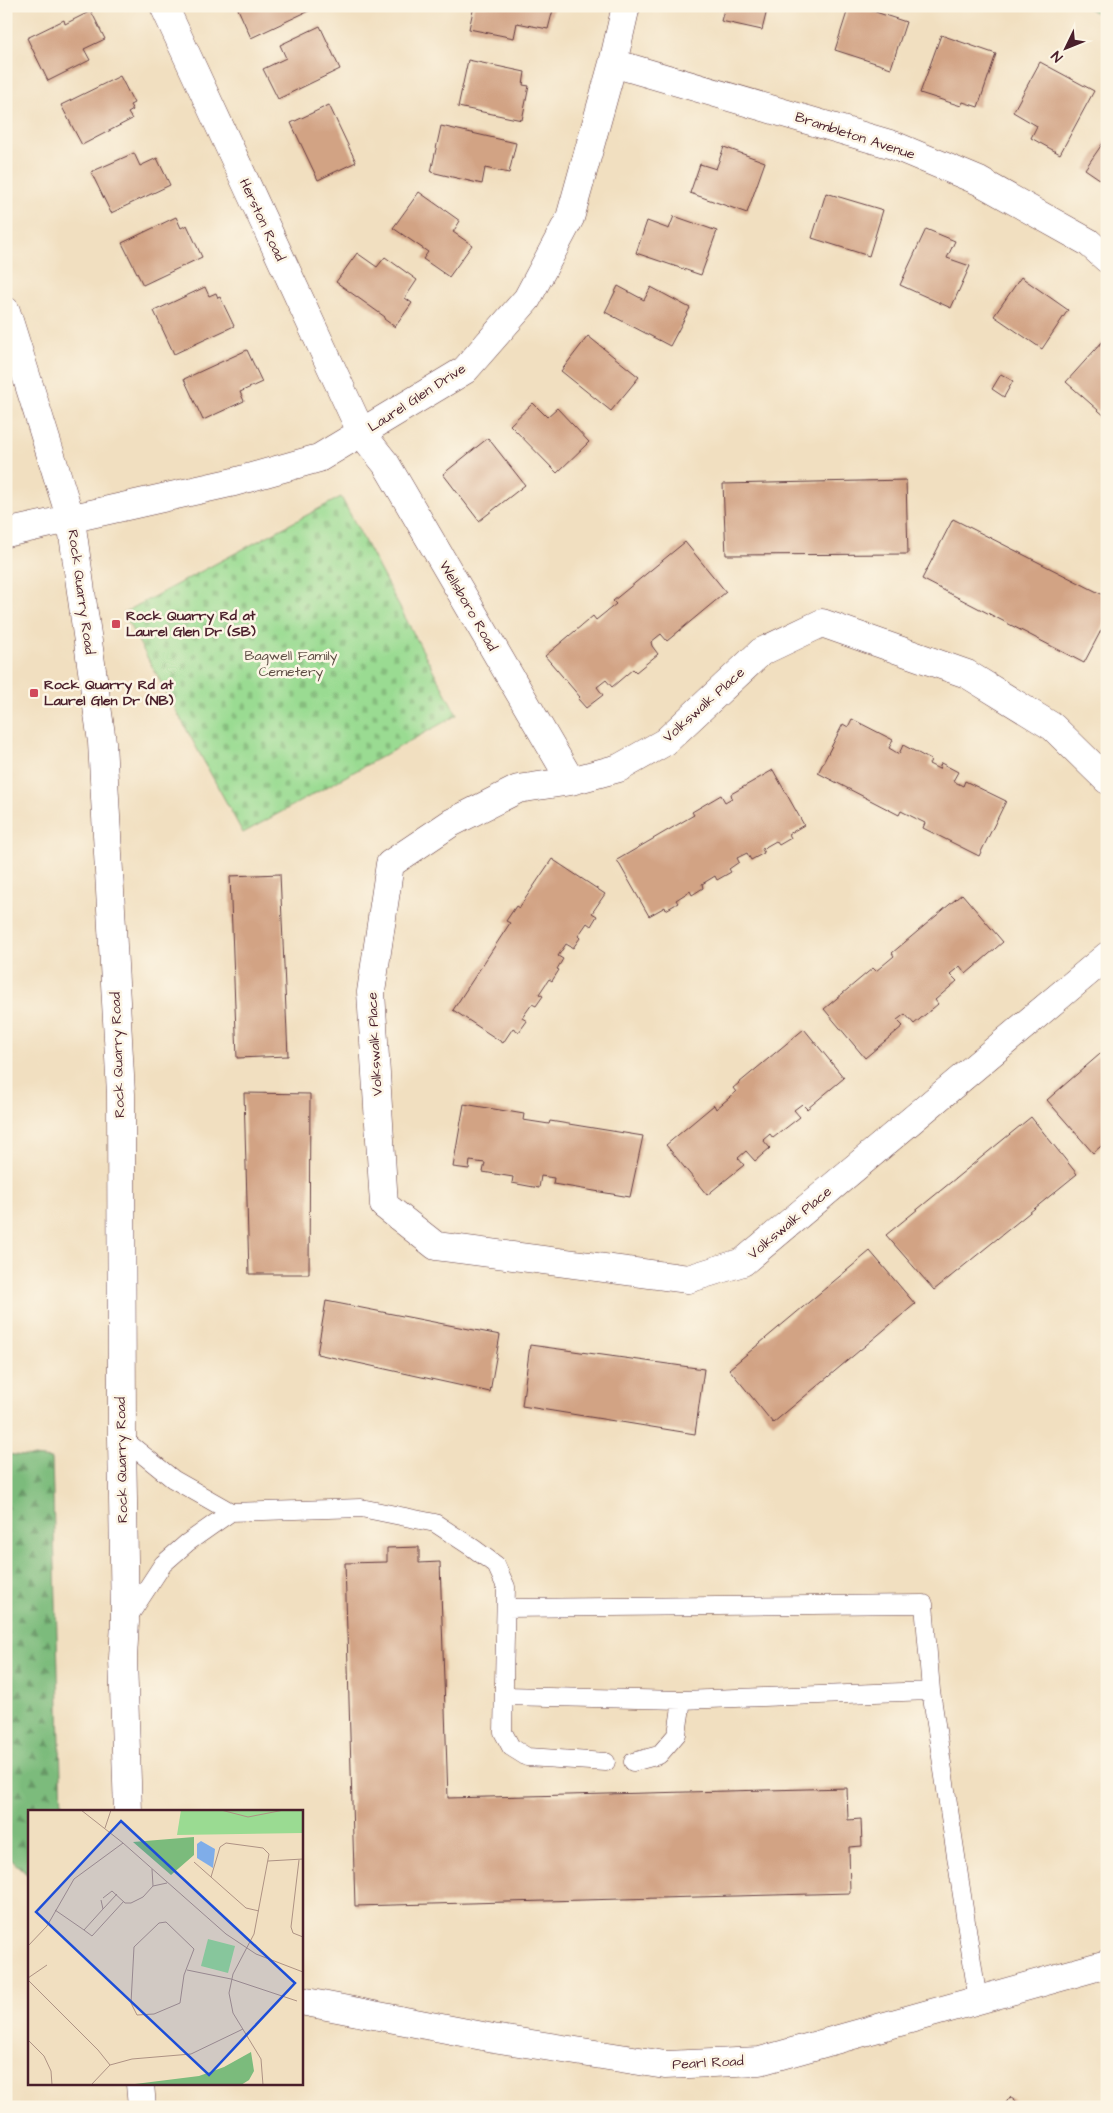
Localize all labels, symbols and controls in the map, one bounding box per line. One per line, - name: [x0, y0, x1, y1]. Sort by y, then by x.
- north arrow: [1040, 22, 1090, 72]
- text: N: [1047, 46, 1068, 66]
- street label: Brambleton Avenue: [792, 107, 918, 165]
- street label: Herston Road: [234, 175, 290, 265]
- street label: Laurel Glen Drive: [364, 359, 470, 437]
- street label: Rock Quarry Road: [62, 528, 100, 656]
- street label: Wellsboro Road: [434, 557, 502, 655]
- place label: Rock Quarry Rd at Laurel Glen Dr (SB): [126, 606, 256, 642]
- marker: Rock Quarry Rd at Laurel Glen Dr (SB): [110, 618, 122, 630]
- park label: Bagwell Family Cemetery: [245, 646, 338, 682]
- street label: Volkswalk Place: [659, 662, 750, 747]
- place label: Rock Quarry Rd at Laurel Glen Dr (NB): [44, 675, 174, 711]
- marker: Rock Quarry Rd at Laurel Glen Dr (NB): [28, 687, 40, 699]
- street label: Volkswalk Place: [362, 991, 388, 1096]
- street label: Rock Quarry Road: [106, 992, 130, 1118]
- street label: Volkswalk Place: [744, 1182, 837, 1264]
- street label: Rock Quarry Road: [111, 1397, 133, 1523]
- inset map: [28, 1810, 302, 2086]
- street label: Pearl Road: [672, 2051, 744, 2075]

